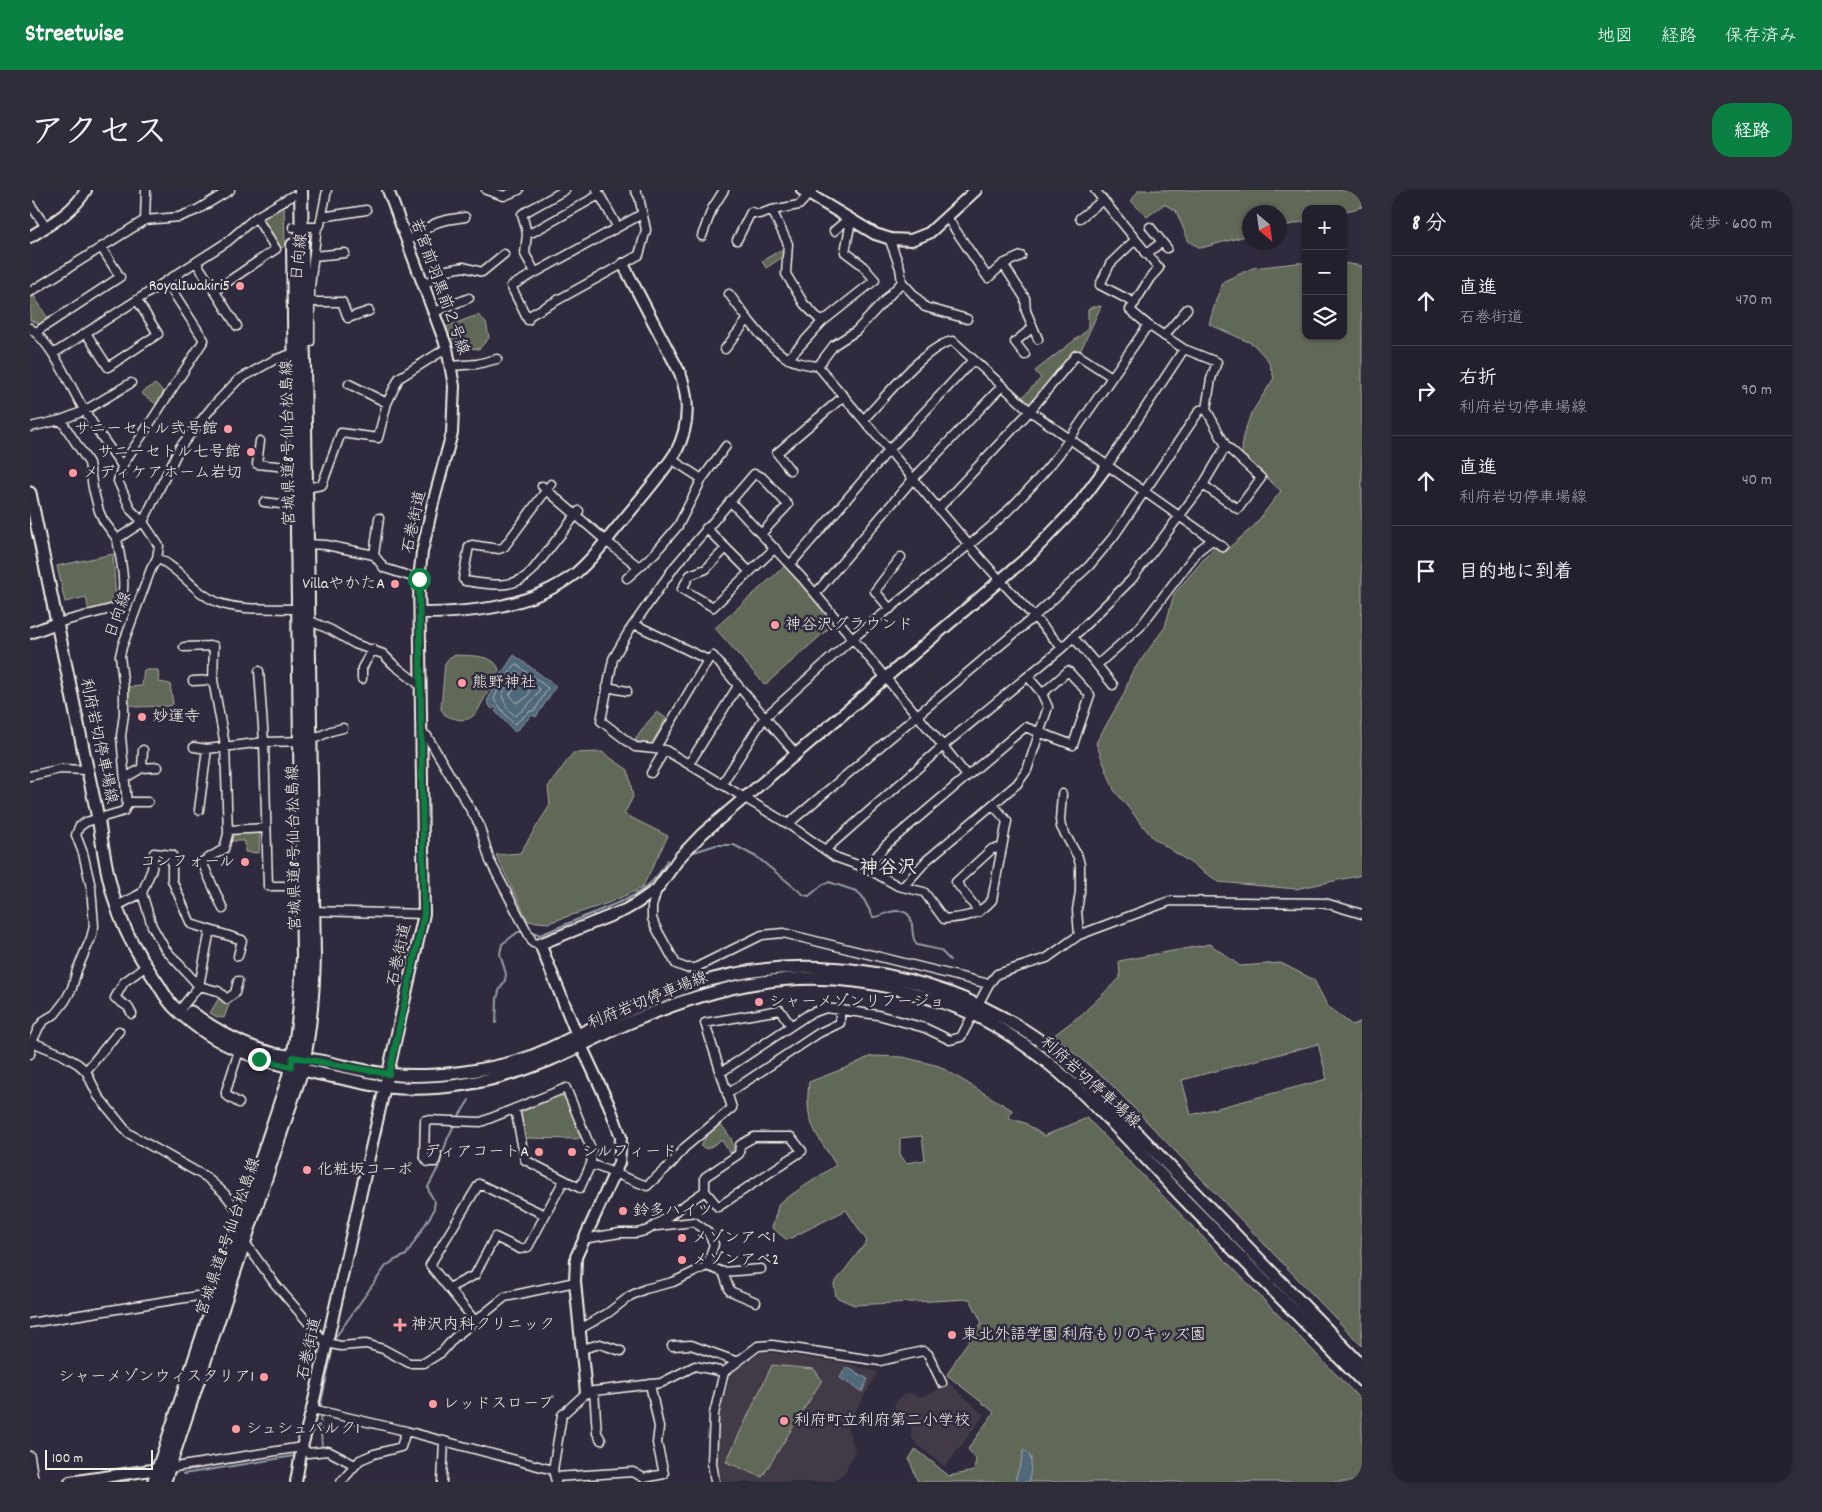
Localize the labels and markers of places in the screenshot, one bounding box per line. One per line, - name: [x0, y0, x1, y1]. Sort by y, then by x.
- place label: RoyalIwakiri5: [149, 275, 230, 298]
- marker: RoyalIwakiri5: [234, 280, 246, 292]
- place label: サニーセトル弐号館: [74, 418, 218, 441]
- marker: サニーセトル弐号館: [222, 423, 234, 435]
- place label: サニーセトル七号館: [97, 441, 241, 464]
- marker: サニーセトル七号館: [245, 446, 257, 458]
- place label: メディケアホーム岩切: [83, 462, 242, 485]
- marker: メディケアホーム岩切: [67, 467, 79, 479]
- place label: VillaやかたA: [303, 573, 385, 596]
- marker: VillaやかたA: [389, 578, 401, 590]
- place label: 神谷沢グラウンド: [785, 614, 913, 637]
- marker: 神谷沢グラウンド: [769, 619, 781, 631]
- place label: 熊野神社: [472, 672, 536, 695]
- marker: 熊野神社: [456, 677, 468, 689]
- place label: 妙運寺: [152, 706, 200, 729]
- marker: 妙運寺: [136, 711, 148, 723]
- place label: コンフォール: [140, 851, 235, 874]
- marker: コンフォール: [239, 856, 251, 868]
- place label: シャーメゾンリフージョ: [769, 991, 945, 1014]
- marker: シャーメゾンリフージョ: [753, 996, 765, 1008]
- place label: ディアコートA: [424, 1141, 529, 1164]
- place label: シルフィード: [582, 1141, 677, 1164]
- marker: ディアコートA: [533, 1146, 545, 1158]
- marker: シルフィード: [566, 1146, 578, 1158]
- place label: 化粧坂コーポ: [317, 1159, 413, 1182]
- marker: 化粧坂コーポ: [301, 1164, 313, 1176]
- place label: 鈴多ハイツ: [633, 1200, 713, 1223]
- marker: 鈴多ハイツ: [617, 1205, 629, 1217]
- place label: メゾンアベ1: [692, 1227, 776, 1250]
- marker: メゾンアベ1: [676, 1232, 688, 1244]
- place label: メゾンアベ2: [692, 1249, 779, 1272]
- marker: メゾンアベ2: [676, 1254, 688, 1266]
- place label: 神沢内科クリニック: [411, 1314, 555, 1337]
- marker: 神沢内科クリニック: [393, 1318, 407, 1332]
- place label: 東北外語学園 利府もりのキッズ園: [962, 1324, 1206, 1347]
- marker: 東北外語学園 利府もりのキッズ園: [946, 1329, 958, 1341]
- place label: シャーメゾンウィスタリア1: [58, 1366, 254, 1389]
- marker: シャーメゾンウィスタリア1: [258, 1371, 270, 1383]
- place label: レッドスロープ: [443, 1393, 554, 1416]
- marker: レッドスロープ: [427, 1398, 439, 1410]
- place label: 利府町立利府第二小学校: [794, 1410, 970, 1433]
- marker: 利府町立利府第二小学校: [778, 1415, 790, 1427]
- place label: シュシュパルク1: [246, 1418, 360, 1441]
- marker: シュシュパルク1: [230, 1423, 242, 1435]

